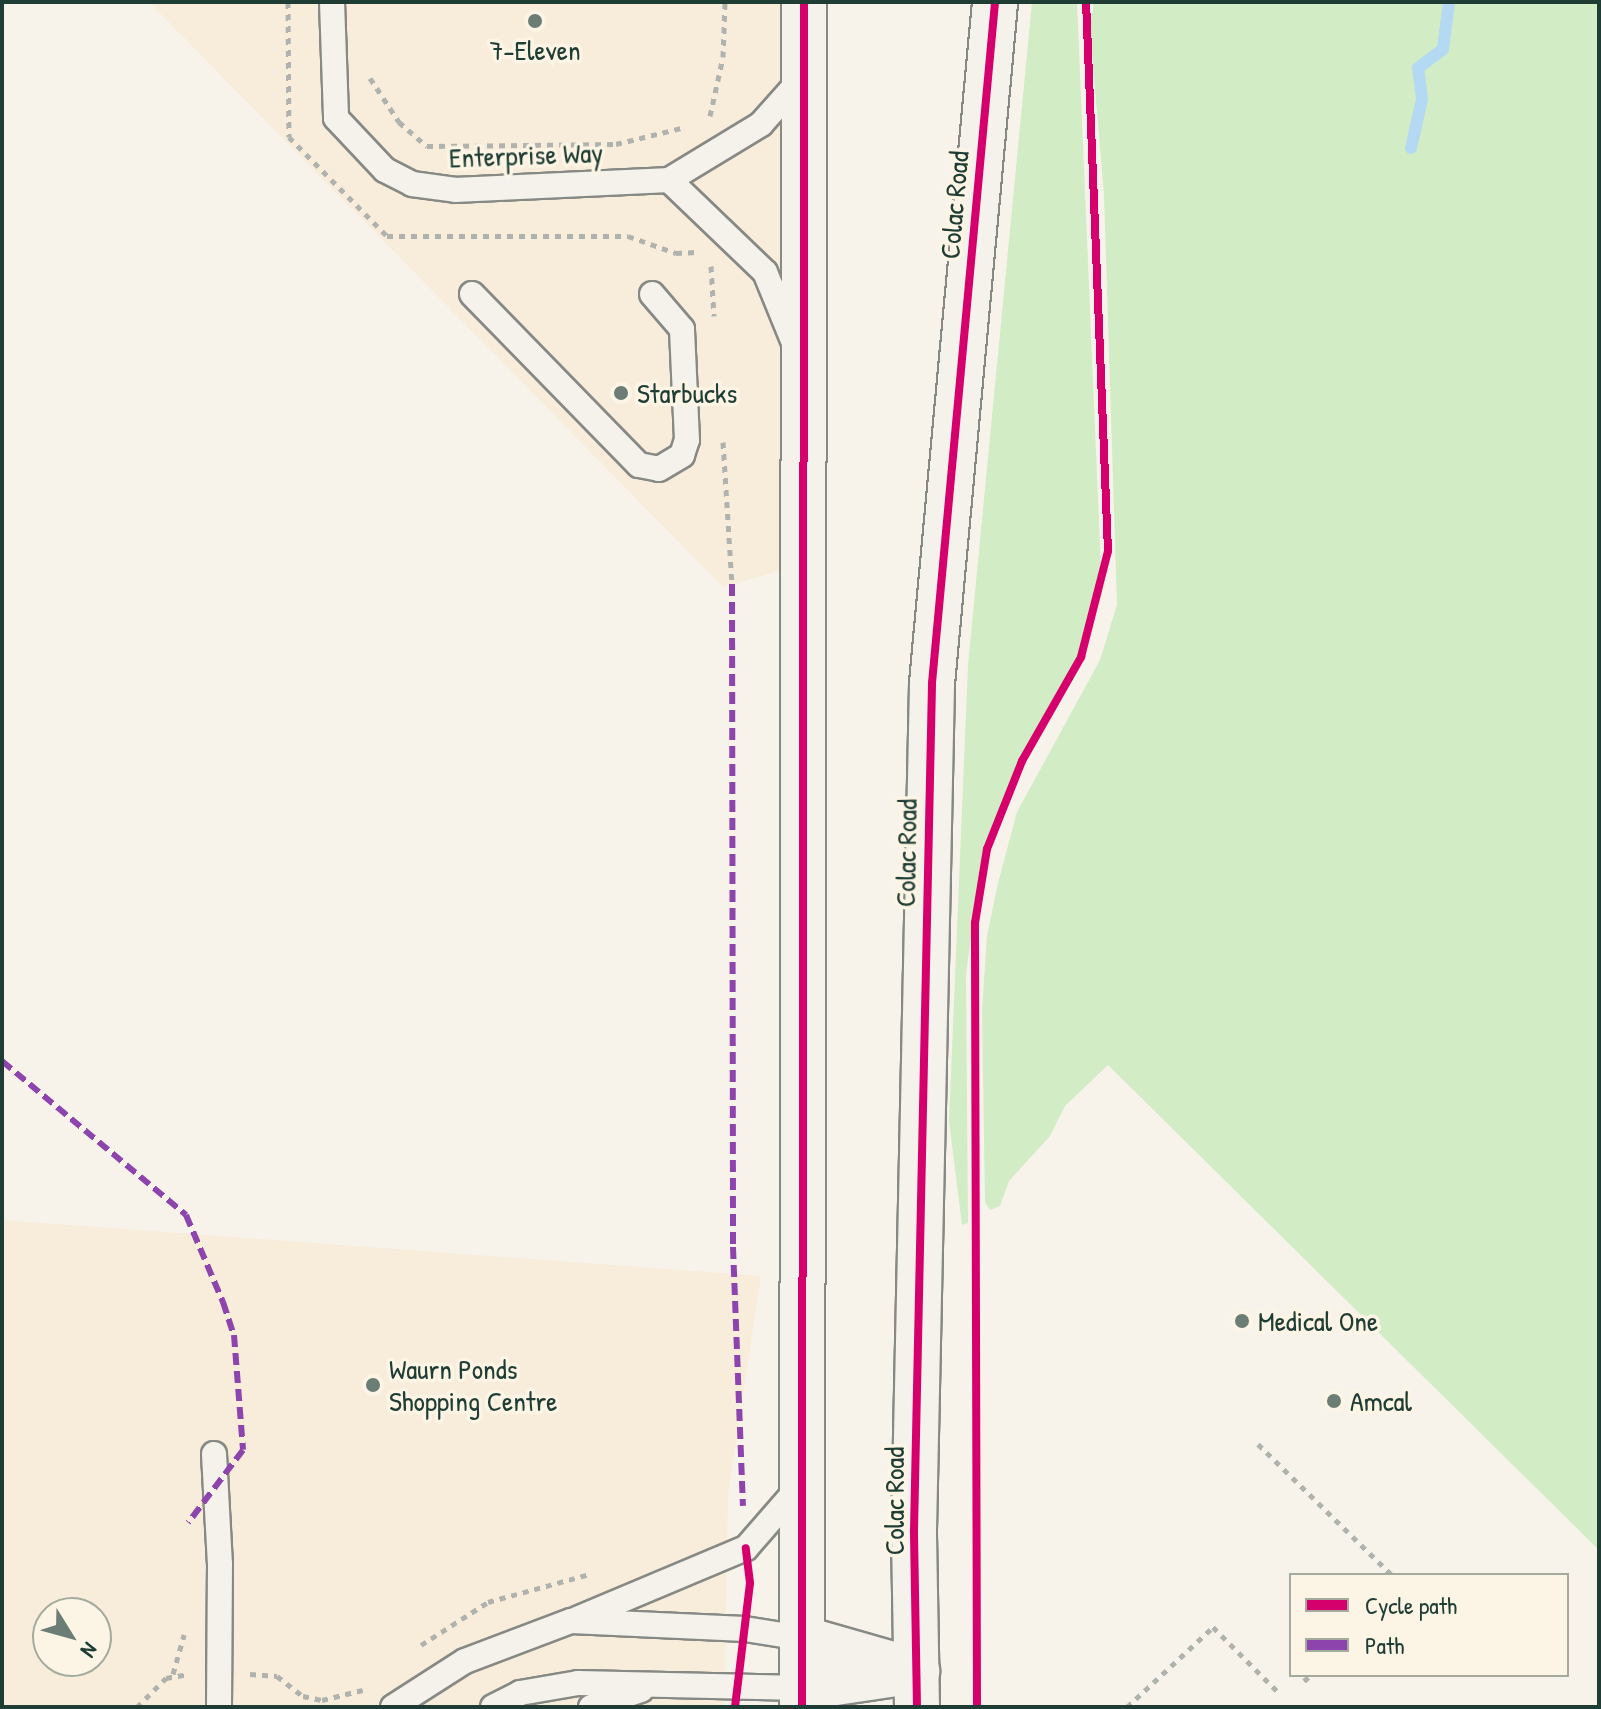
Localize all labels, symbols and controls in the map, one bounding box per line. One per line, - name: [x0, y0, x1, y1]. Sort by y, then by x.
- marker: 7-Eleven: [526, 12, 544, 30]
- place label: 7-Eleven: [489, 33, 581, 67]
- street label: Enterprise Way: [448, 136, 604, 174]
- street label: Colac Road: [933, 150, 975, 260]
- place label: Starbucks: [637, 376, 737, 410]
- marker: Starbucks: [612, 384, 630, 402]
- street label: Colac Road: [888, 799, 924, 907]
- place label: Medical One: [1258, 1304, 1378, 1338]
- marker: Medical One: [1233, 1312, 1251, 1330]
- place label: Waurn Ponds Shopping Centre: [389, 1352, 557, 1418]
- marker: Waurn Ponds Shopping Centre: [364, 1376, 382, 1394]
- place label: Amcal: [1350, 1384, 1412, 1418]
- marker: Amcal: [1325, 1392, 1343, 1410]
- street label: Colac Road: [877, 1447, 911, 1555]
- legend: [1289, 1573, 1569, 1677]
- text: Cycle path: [1365, 1589, 1457, 1621]
- north arrow: [32, 1597, 112, 1677]
- text: Path: [1365, 1629, 1404, 1661]
- text: N: [74, 1637, 105, 1664]

